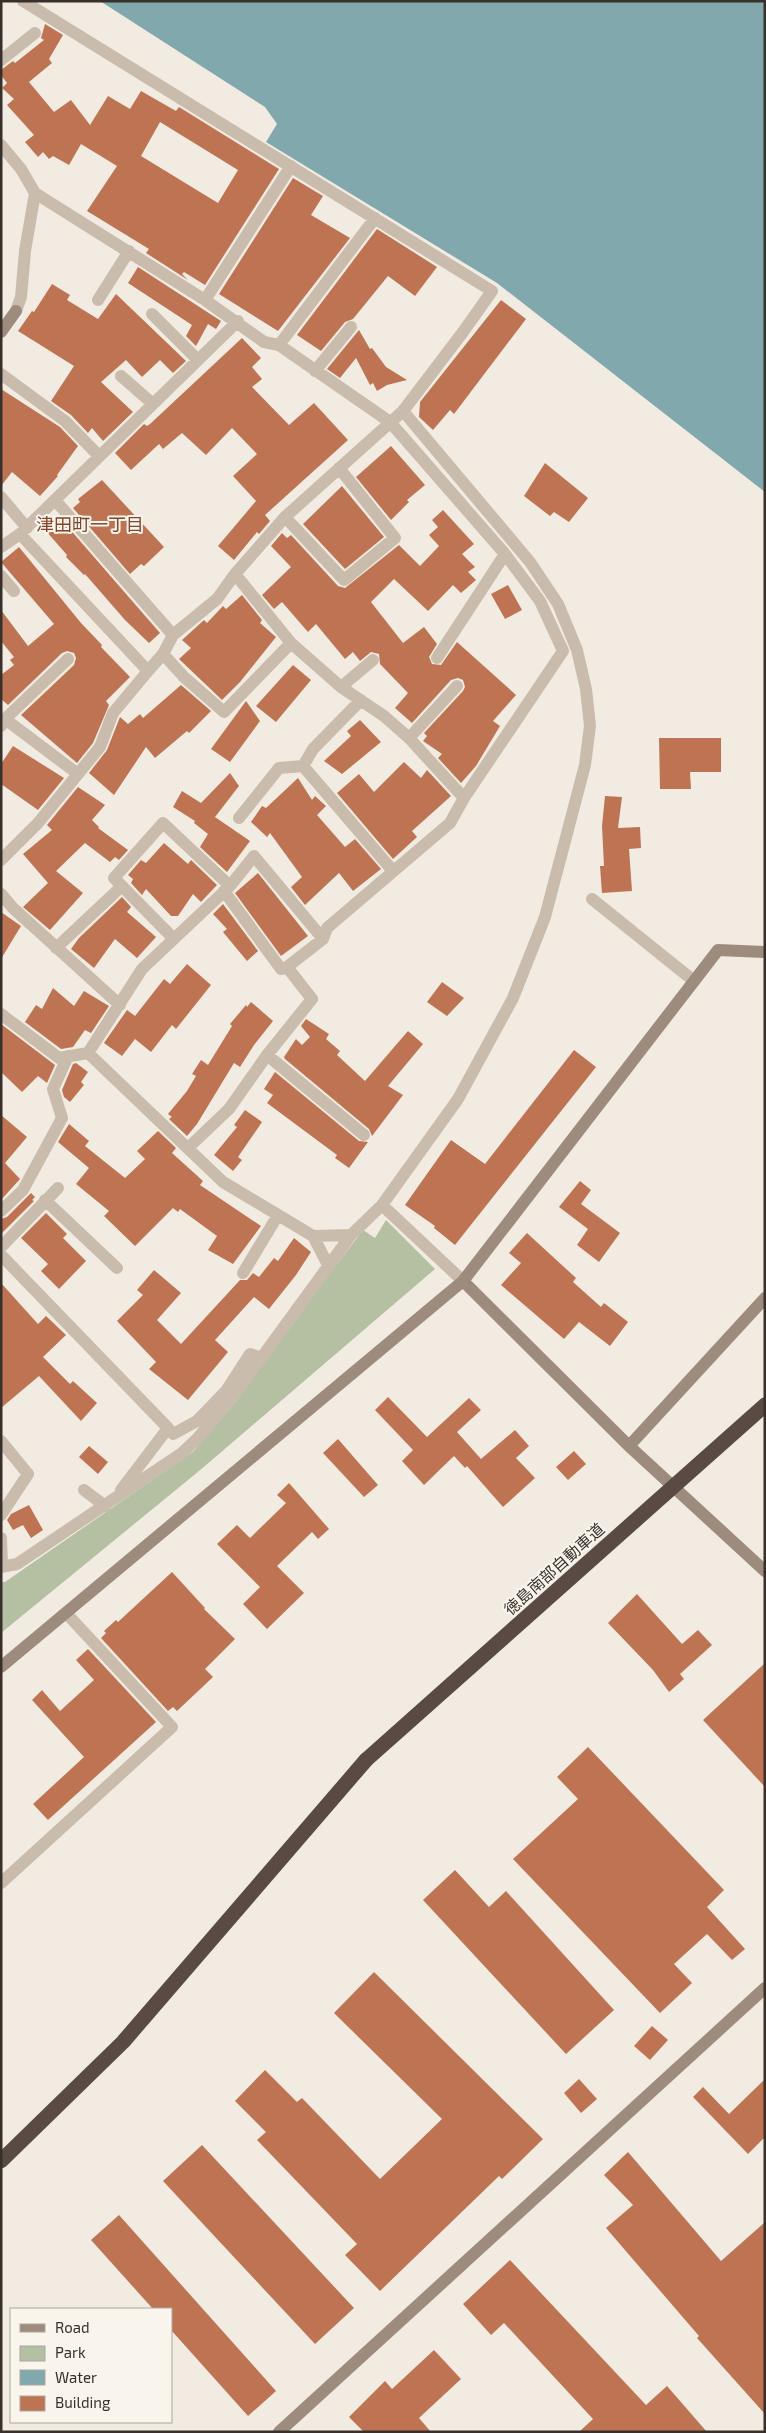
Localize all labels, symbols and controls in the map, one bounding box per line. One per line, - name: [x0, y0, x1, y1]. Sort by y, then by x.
- district label: 津田町一丁目: [36, 513, 144, 535]
- street label: 徳島南部自動車道: [500, 1519, 608, 1619]
- legend: [10, 2308, 172, 2423]
- text: Road: [55, 2318, 90, 2336]
- text: Park: [55, 2343, 86, 2361]
- text: Water: [55, 2368, 97, 2386]
- text: Building: [55, 2393, 111, 2411]

